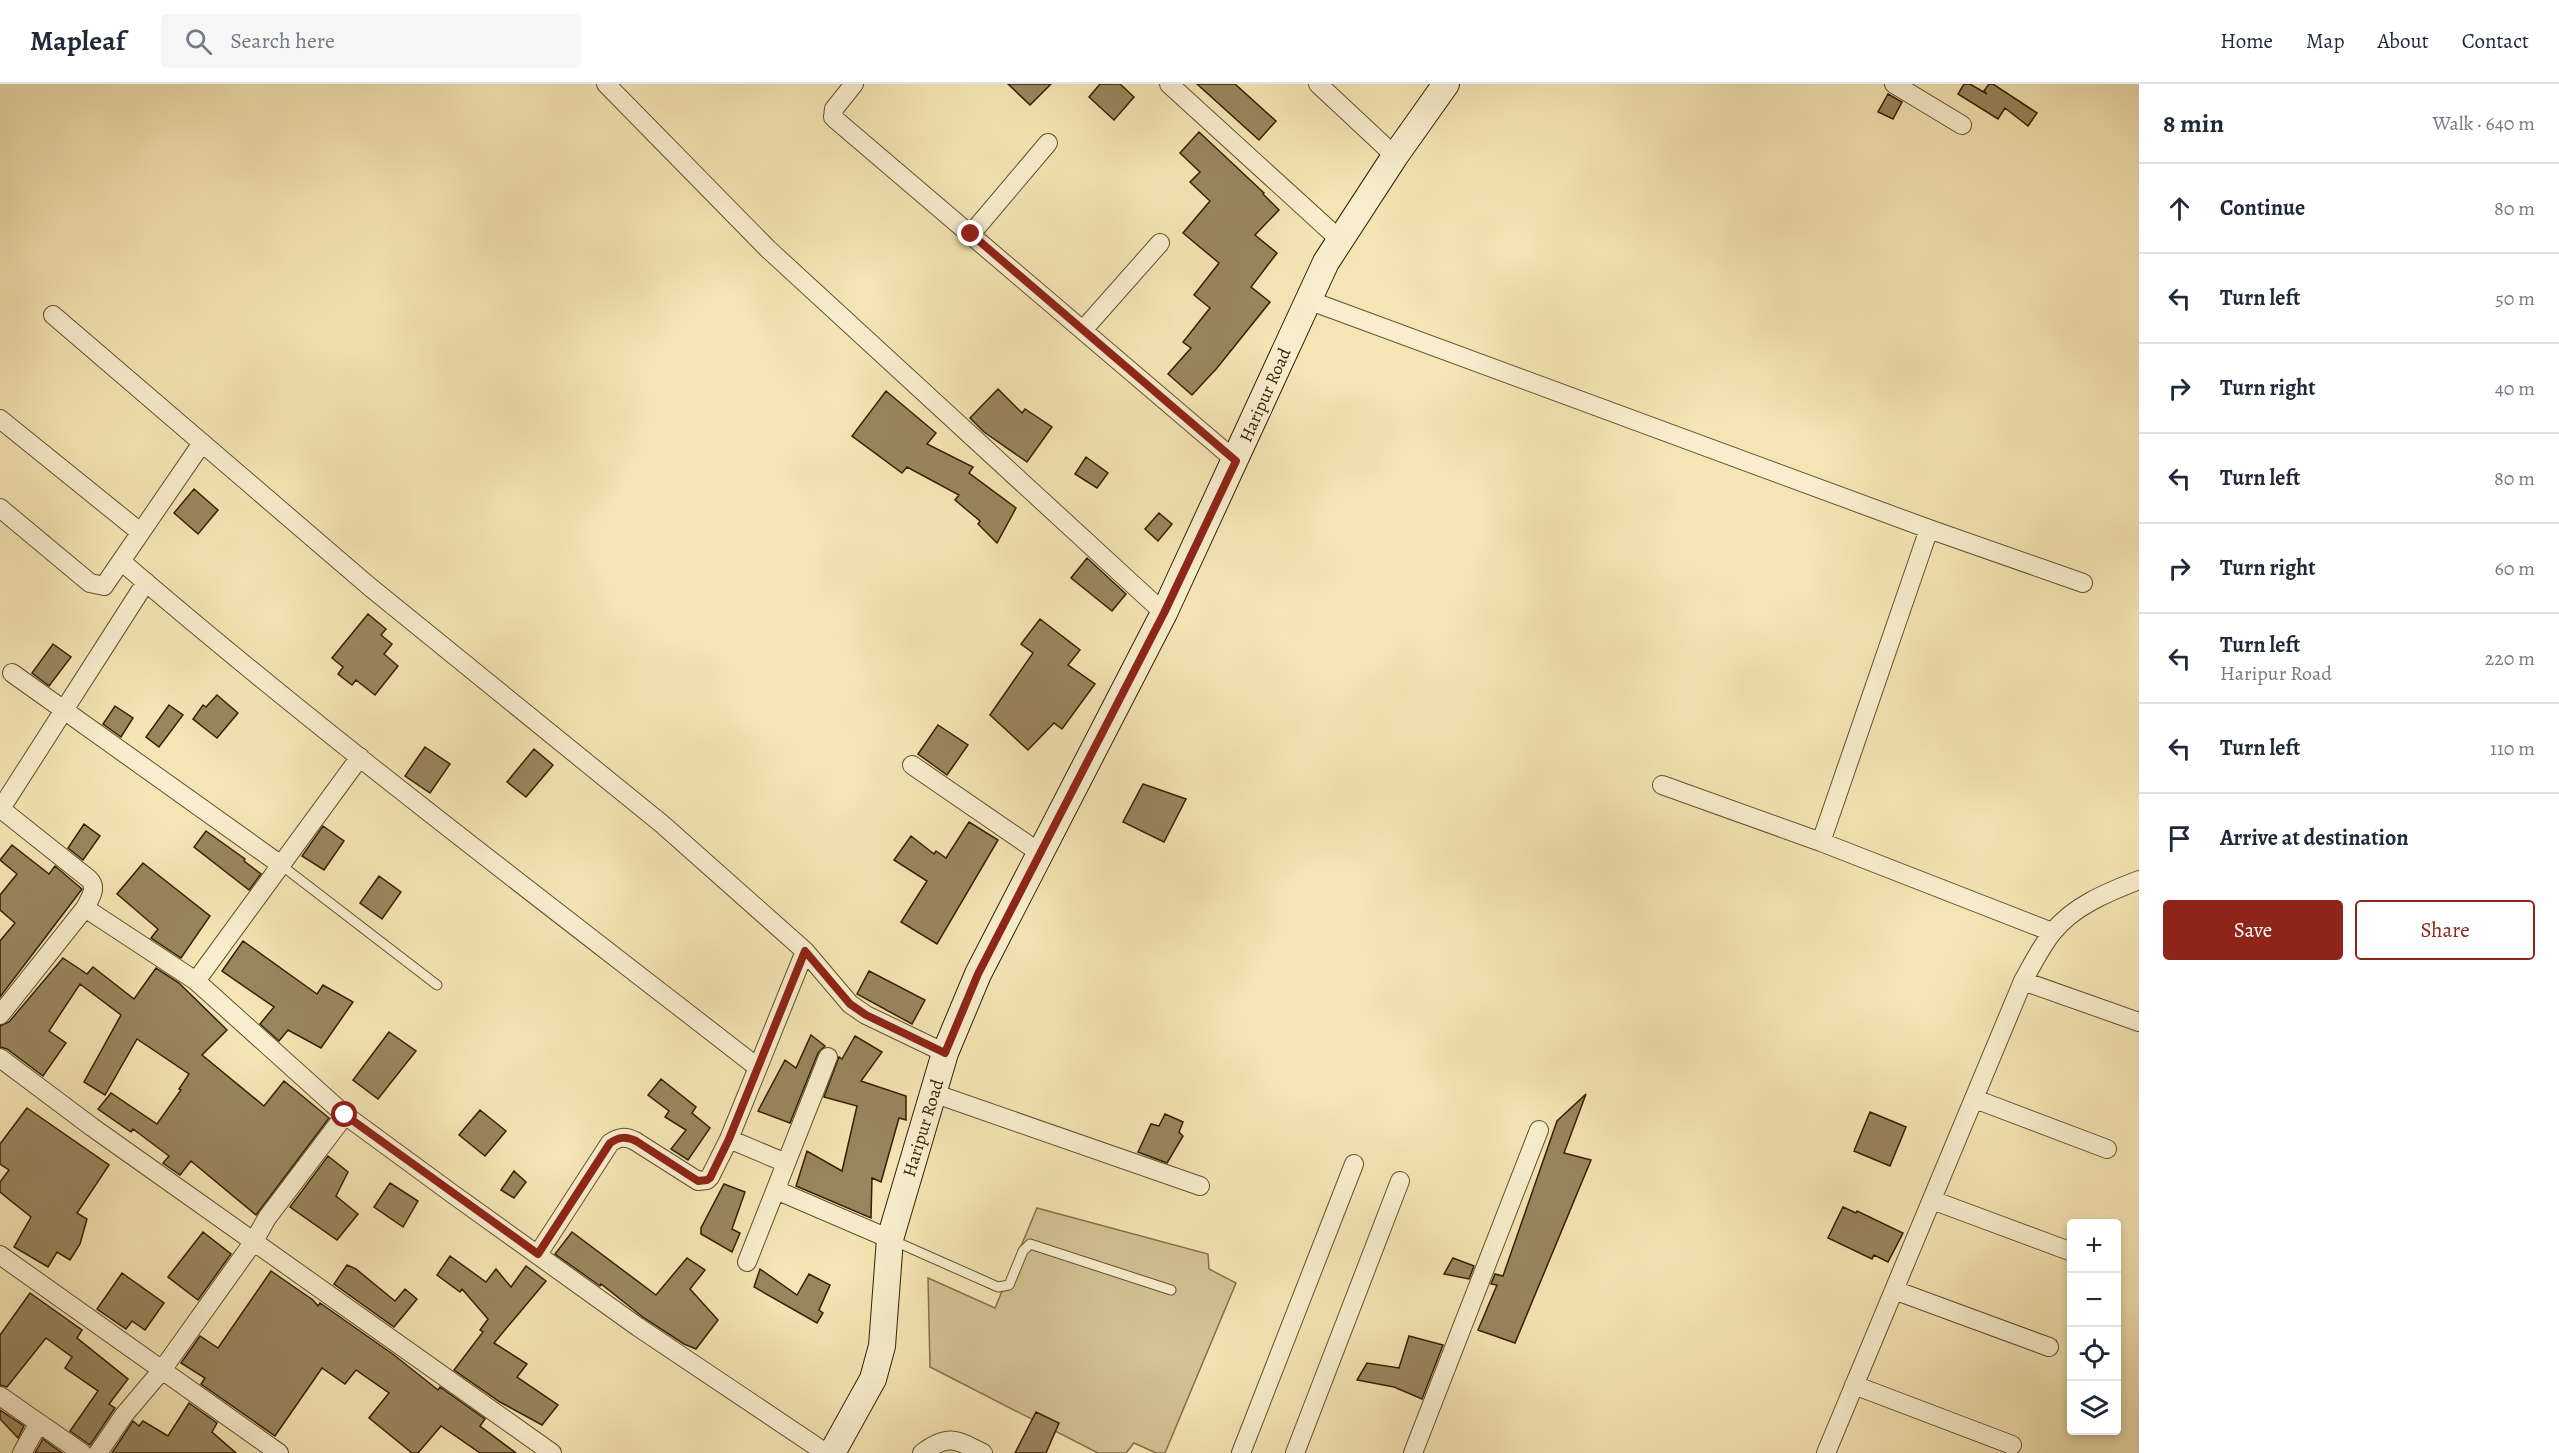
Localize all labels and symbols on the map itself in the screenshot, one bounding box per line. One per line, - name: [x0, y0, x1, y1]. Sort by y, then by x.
- route end: [957, 220, 983, 246]
- street label: Haripur Road: [1234, 344, 1297, 446]
- street label: Haripur Road: [897, 1076, 949, 1180]
- route start: [331, 1101, 357, 1127]

